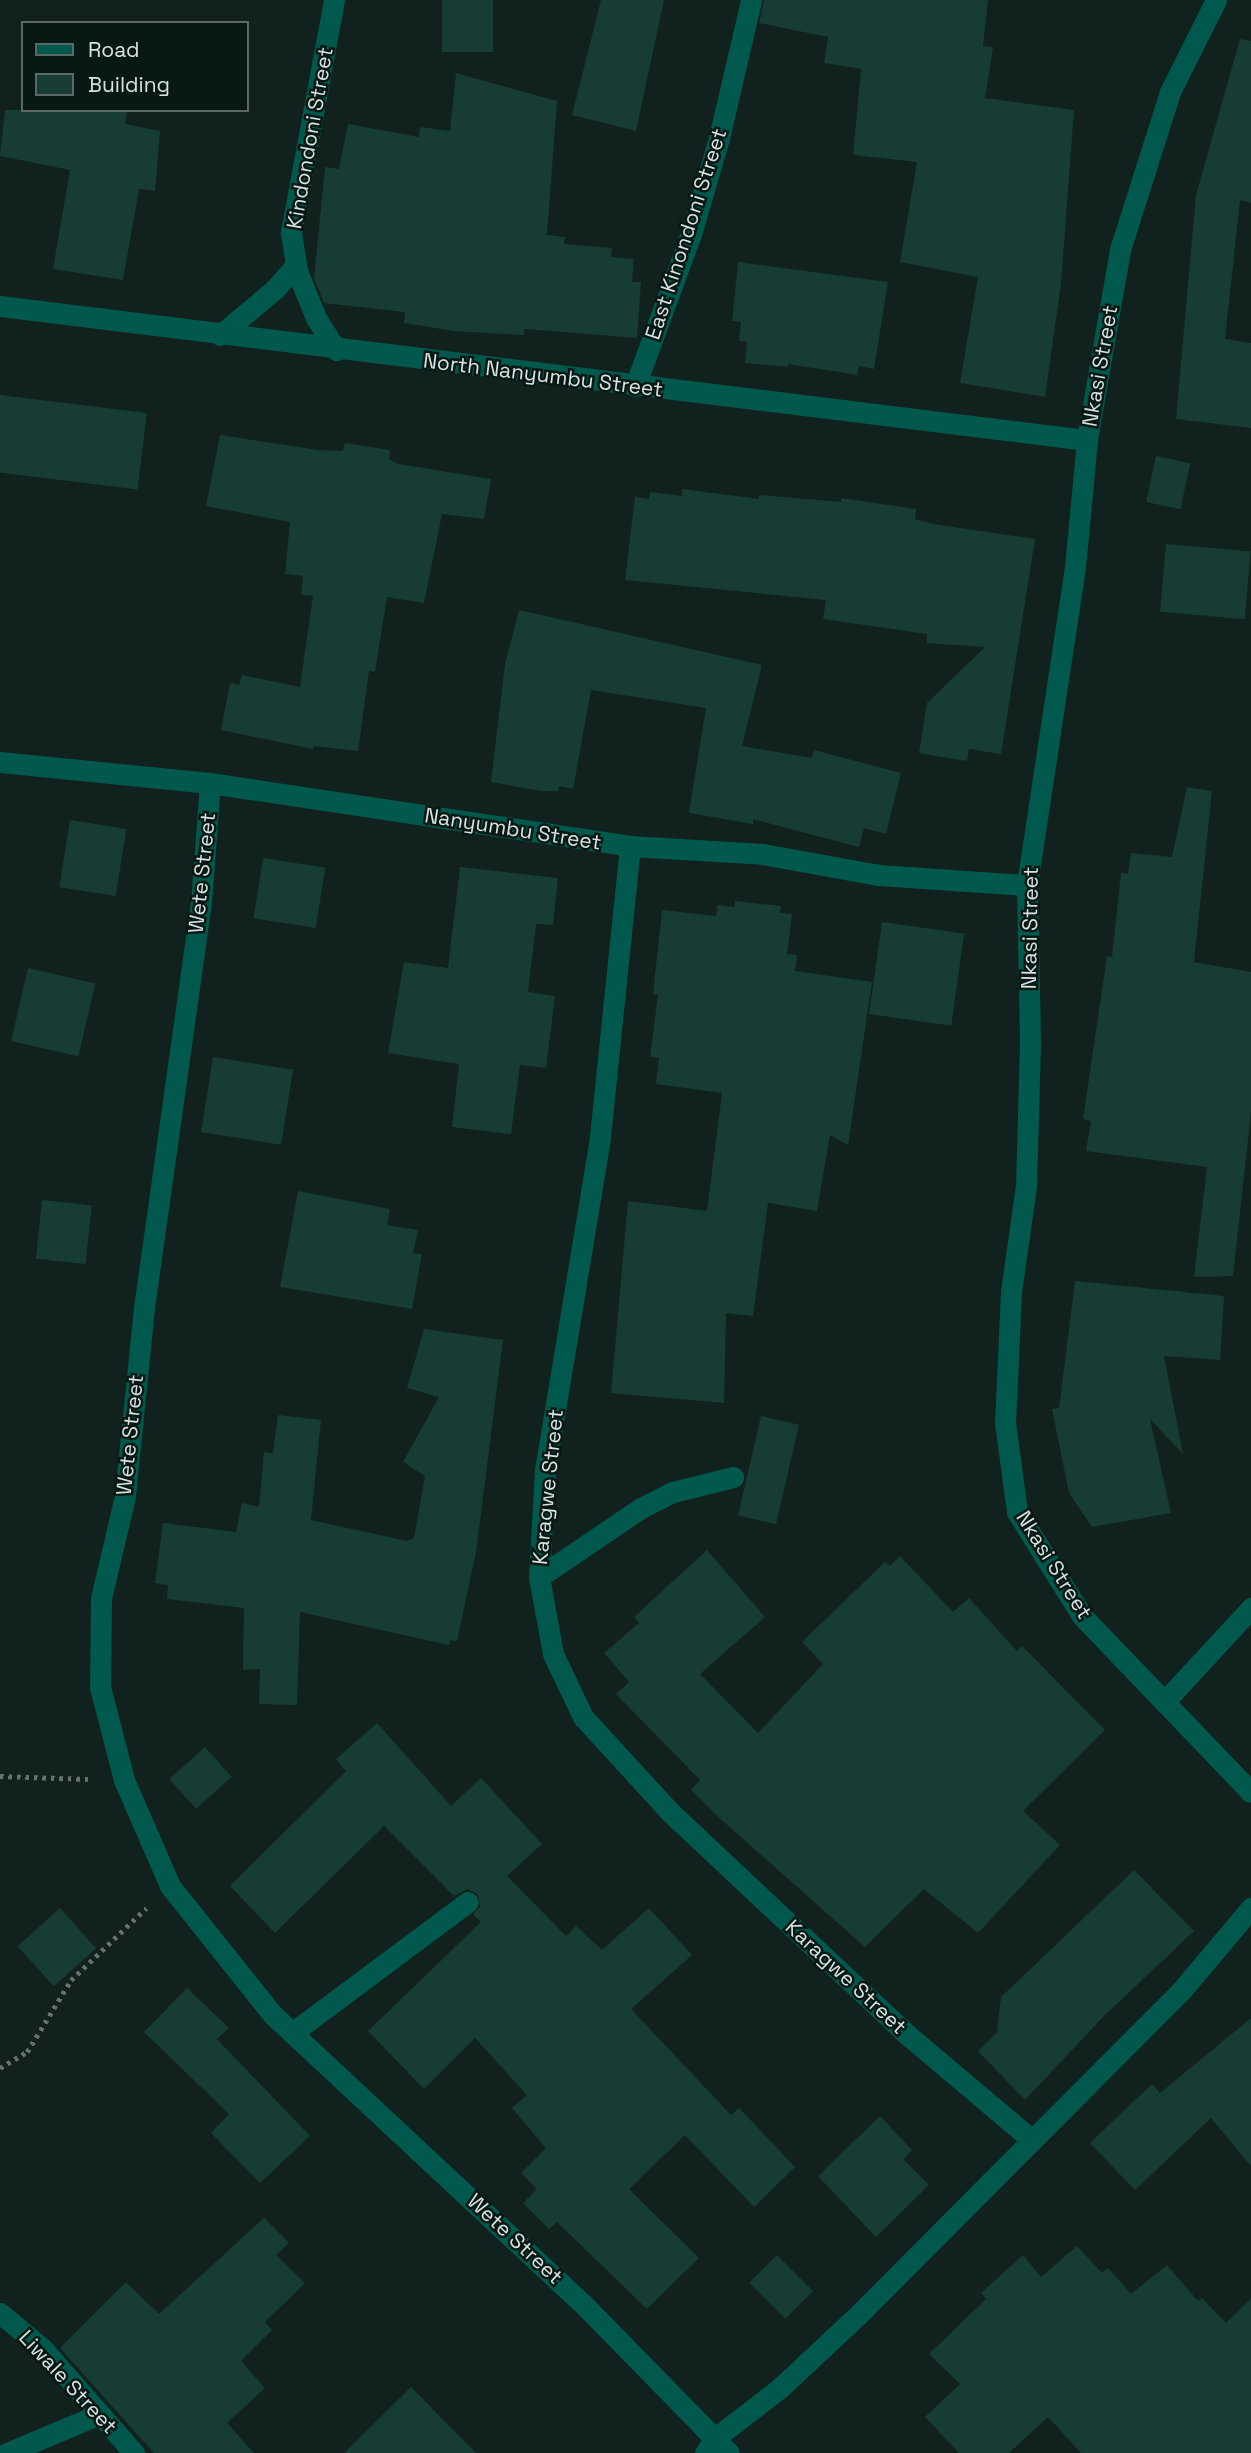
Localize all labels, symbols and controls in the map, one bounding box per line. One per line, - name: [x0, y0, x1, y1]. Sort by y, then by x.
- legend: [21, 21, 248, 112]
- text: Road: [88, 36, 140, 63]
- street label: Kindondoni Street: [282, 45, 338, 231]
- text: Building: [88, 71, 170, 98]
- street label: East Kinondoni Street: [640, 125, 732, 343]
- street label: Nkasi Street: [1077, 303, 1123, 429]
- street label: North Nanyumbu Street: [422, 348, 664, 402]
- street label: Nanyumbu Street: [423, 803, 603, 855]
- street label: Wete Street: [183, 811, 221, 935]
- street label: Nkasi Street: [1016, 866, 1044, 990]
- street label: Wete Street: [111, 1373, 149, 1497]
- street label: Karagwe Street: [527, 1408, 569, 1566]
- street label: Nkasi Street: [1011, 1506, 1097, 1624]
- street label: Karagwe Street: [780, 1914, 912, 2040]
- street label: Wete Street: [462, 2188, 568, 2290]
- street label: Liwale Street: [14, 2325, 122, 2439]

